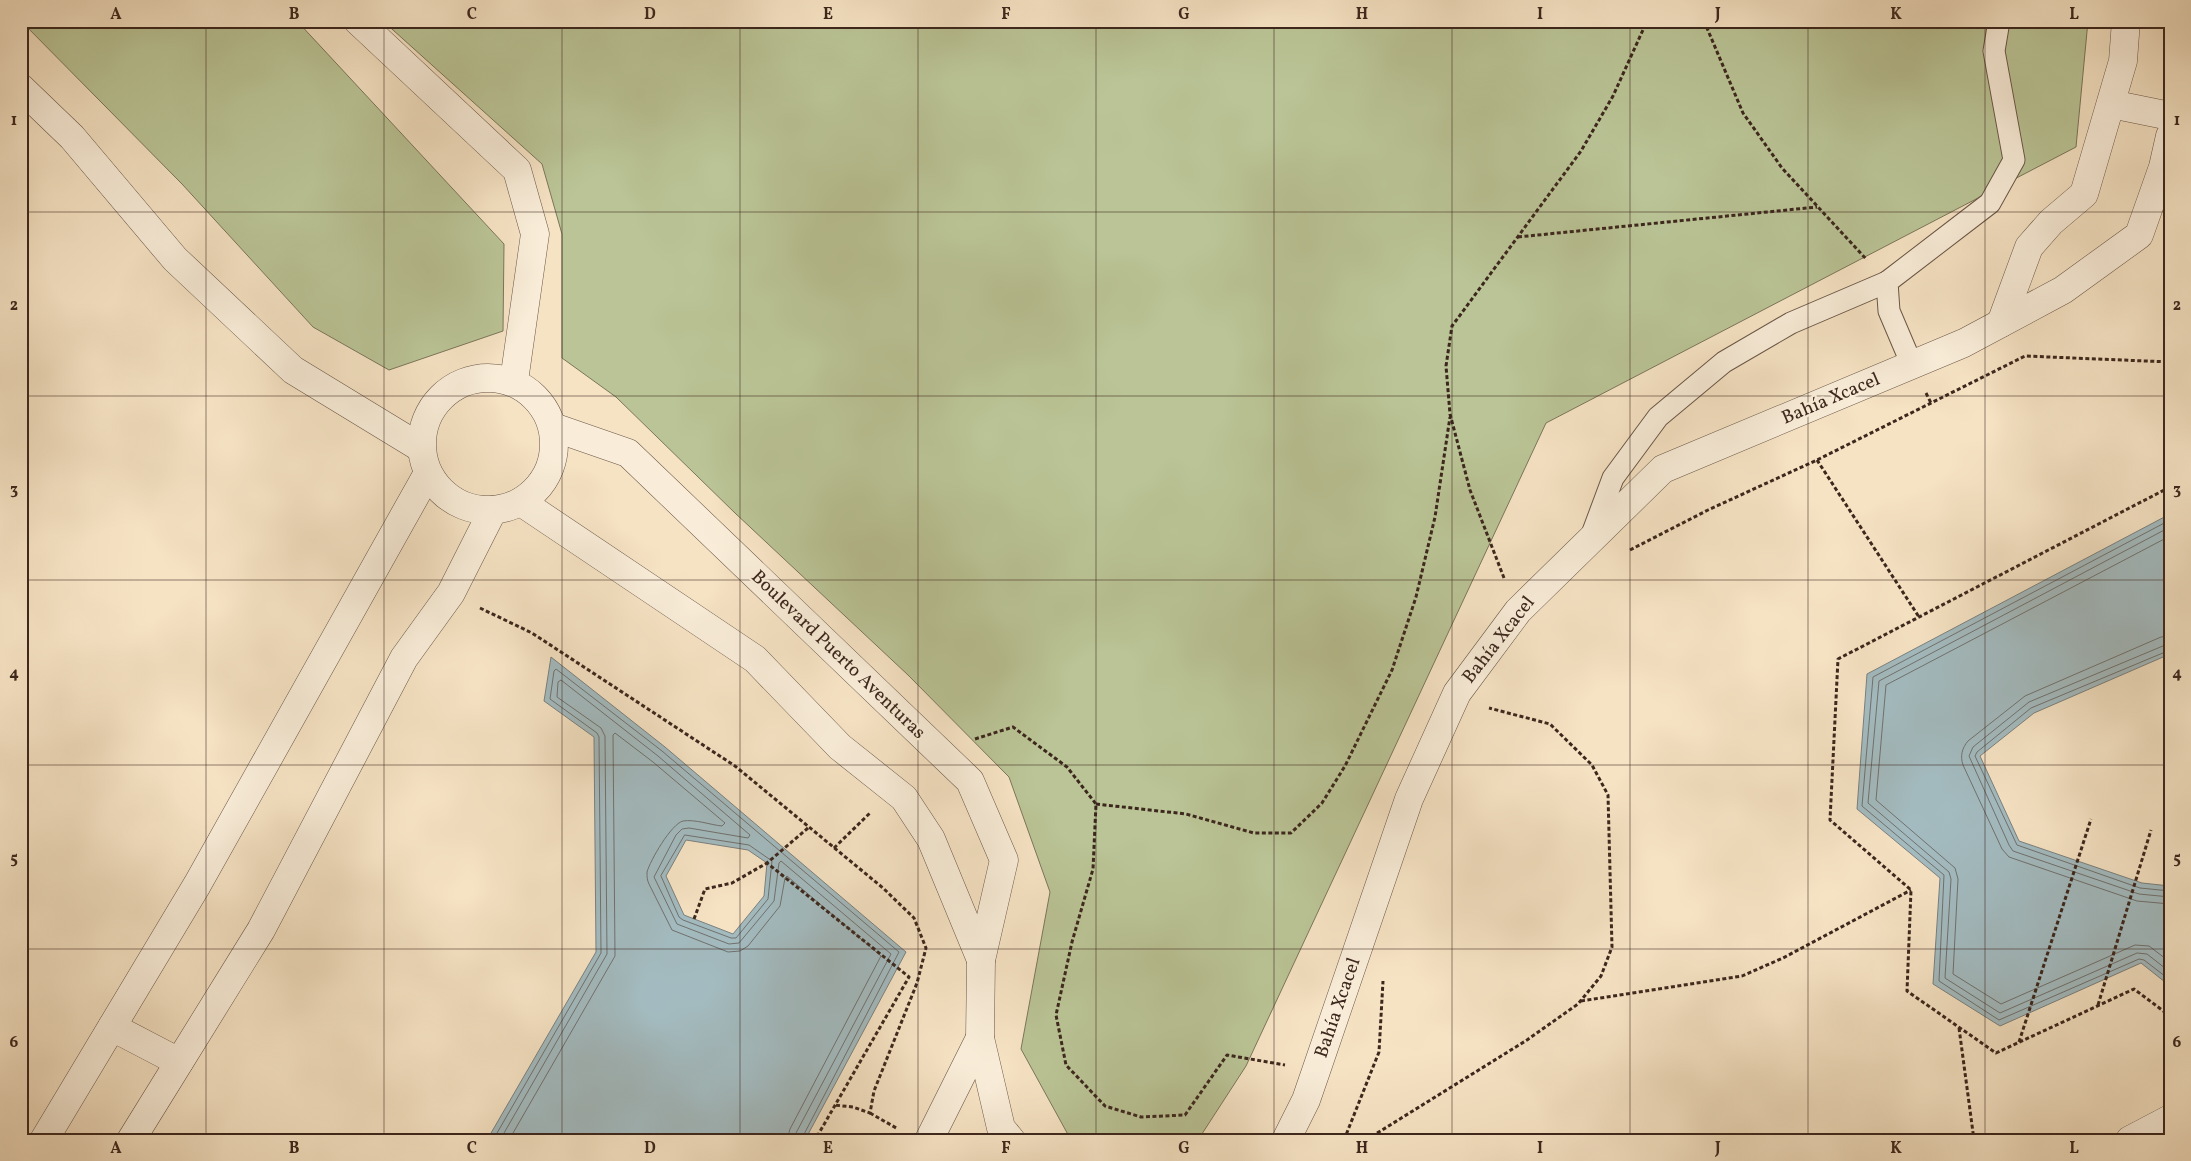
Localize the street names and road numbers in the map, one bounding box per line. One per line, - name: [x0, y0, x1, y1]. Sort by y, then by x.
- street label: Bahía Xcacel: [1778, 367, 1884, 431]
- street label: Boulevard Puerto Aventuras: [745, 565, 931, 745]
- street label: Bahía Xcacel: [1457, 591, 1542, 689]
- street label: Bahía Xcacel: [1309, 954, 1367, 1062]

